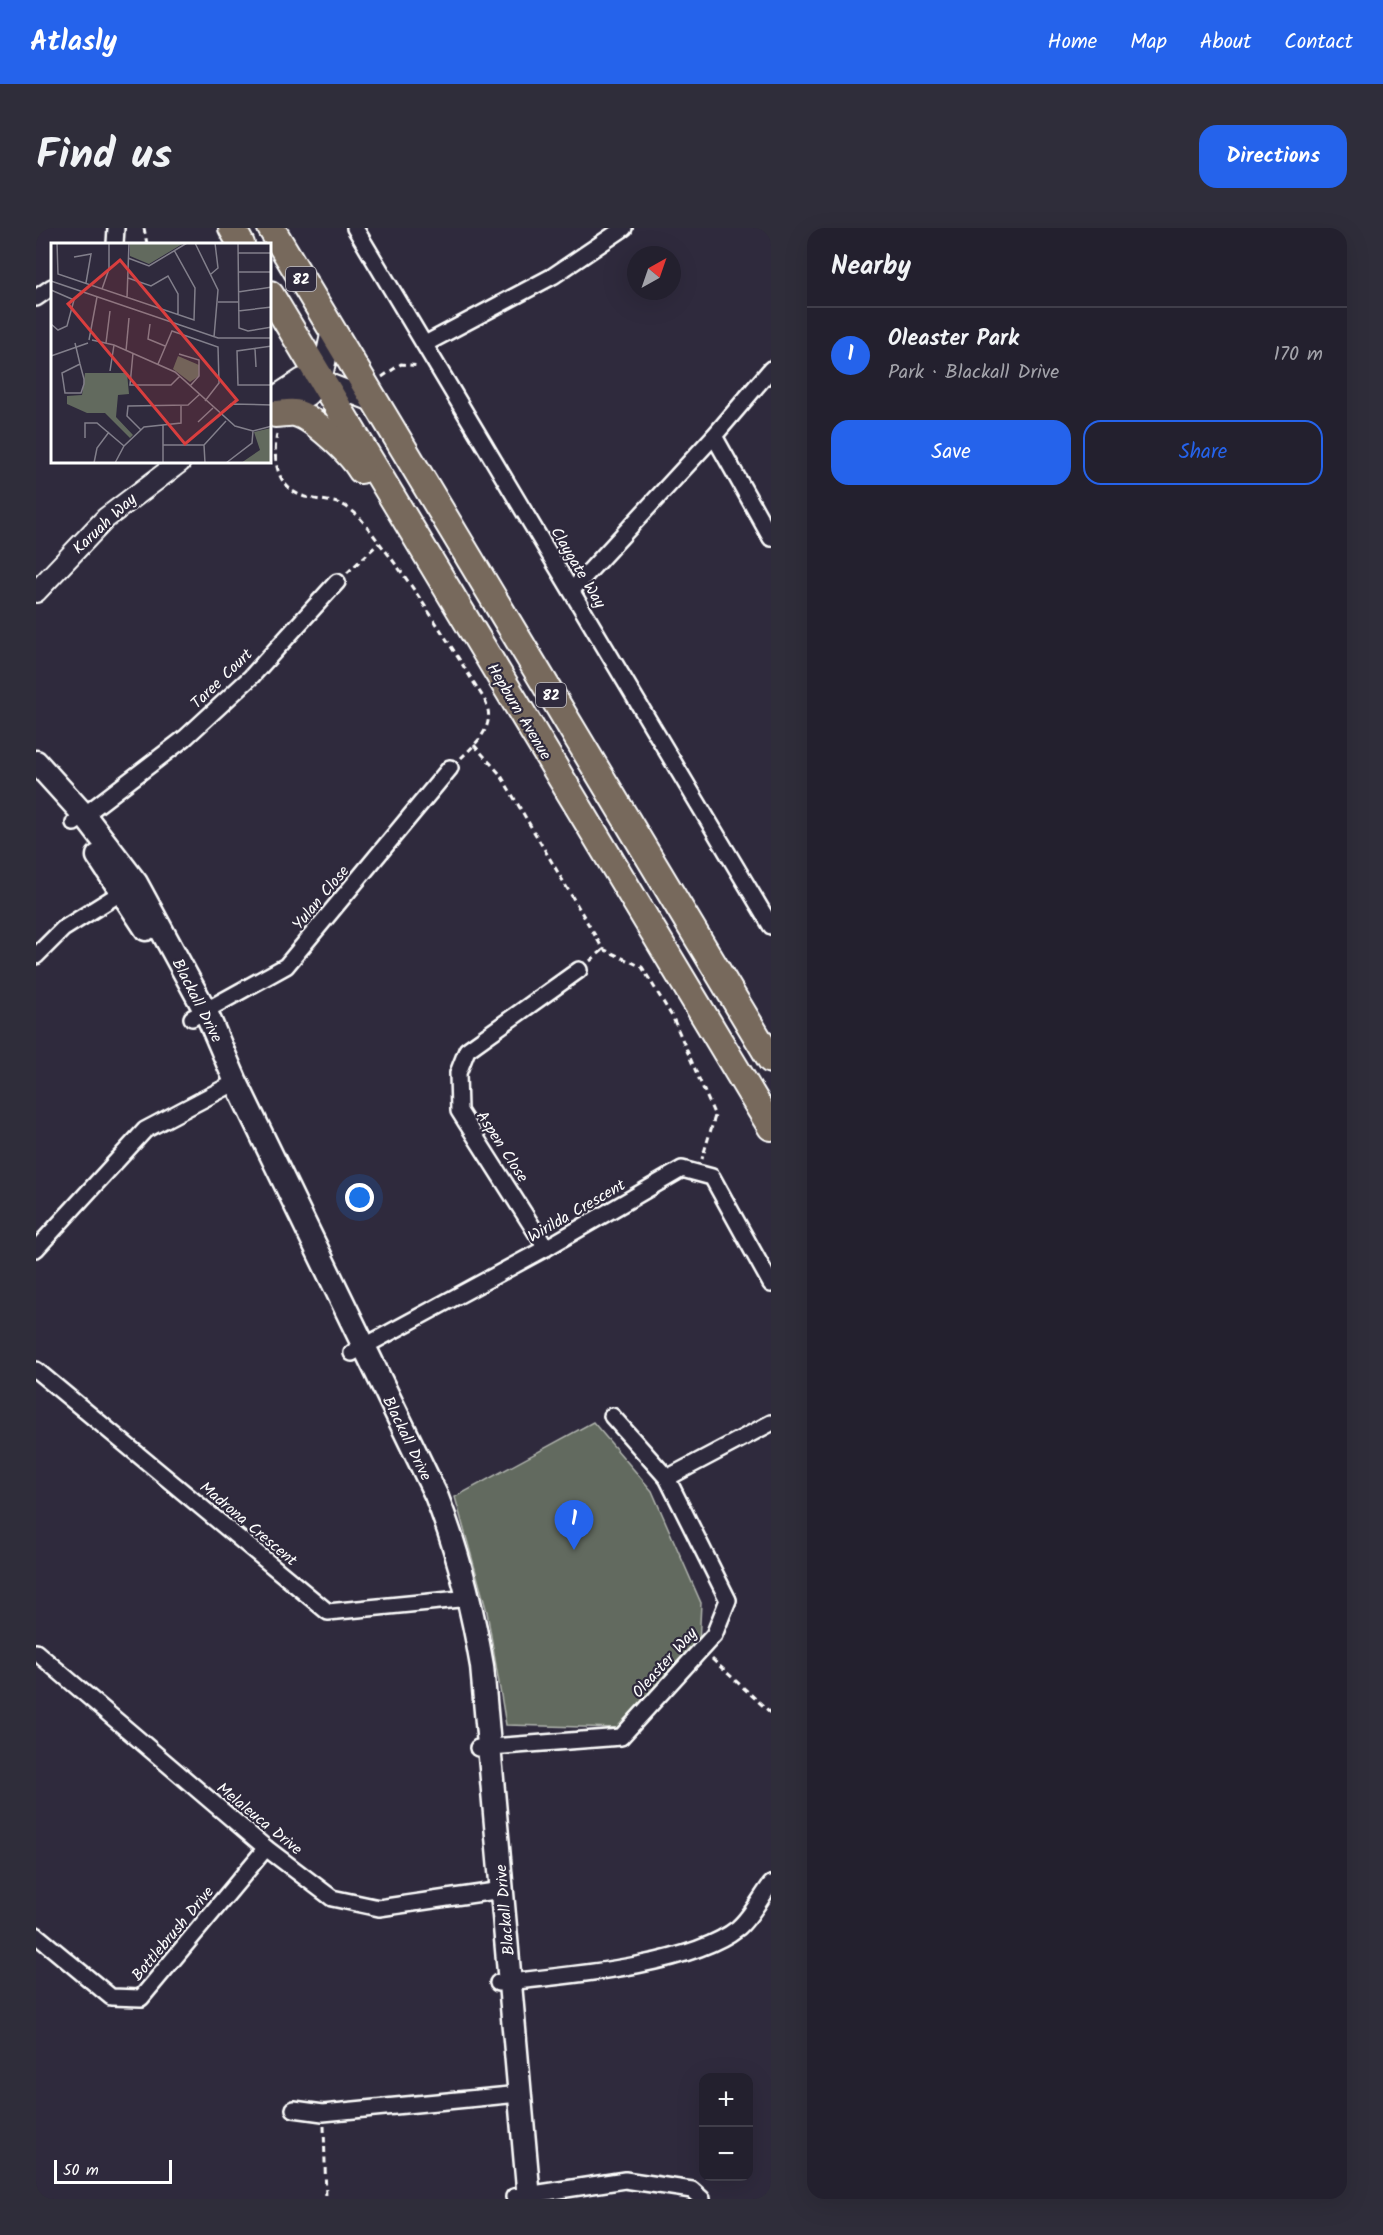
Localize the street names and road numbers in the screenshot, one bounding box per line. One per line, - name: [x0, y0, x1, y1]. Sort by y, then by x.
- road number: 82: [286, 267, 316, 291]
- street label: Karuah Way: [67, 487, 143, 561]
- street label: Claygate Way: [544, 522, 612, 614]
- street label: Taree Court: [185, 642, 259, 715]
- street label: Hepburn Avenue: [480, 659, 558, 765]
- road number: 82: [536, 683, 566, 707]
- street label: Yulan Close: [286, 860, 356, 936]
- street label: Blackall Drive: [165, 954, 229, 1047]
- street label: Aspen Close: [469, 1106, 534, 1188]
- street label: Wirilda Crescent: [523, 1173, 631, 1249]
- street label: Blackall Drive: [375, 1392, 438, 1485]
- street label: Madrona Crescent: [194, 1476, 303, 1573]
- street label: Oleaster Way: [626, 1622, 704, 1704]
- street label: Melaleuca Drive: [211, 1777, 308, 1862]
- street label: Blackall Drive: [489, 1863, 522, 1956]
- street label: Bottlebrush Drive: [126, 1881, 220, 1987]

